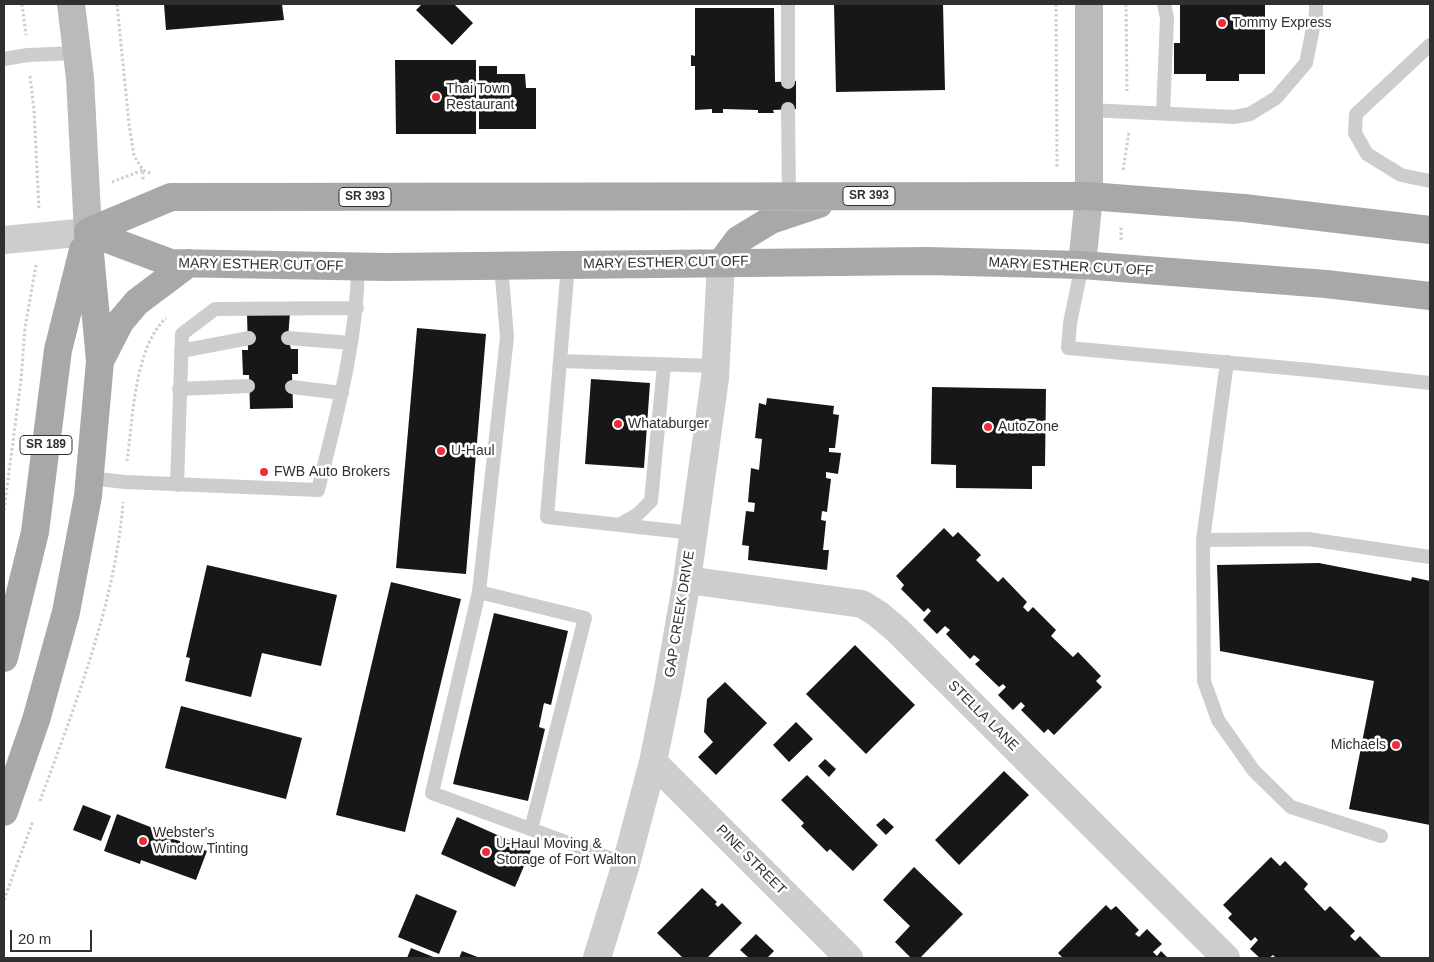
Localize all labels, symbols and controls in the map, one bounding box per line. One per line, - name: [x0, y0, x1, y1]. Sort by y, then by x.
- place label: Tommy Express: [1232, 15, 1332, 31]
- marker: Tommy Express: [1216, 17, 1228, 29]
- place label: Thai Town Restaurant: [446, 81, 514, 114]
- marker: Thai Town Restaurant: [430, 91, 442, 103]
- road number: SR 393: [843, 187, 895, 206]
- road number: SR 393: [339, 188, 391, 206]
- street label: MARY ESTHER CUT OFF: [583, 253, 749, 273]
- street label: MARY ESTHER CUT OFF: [988, 254, 1154, 280]
- street label: MARY ESTHER CUT OFF: [178, 255, 344, 275]
- place label: Whataburger: [628, 416, 709, 432]
- marker: Whataburger: [612, 418, 624, 430]
- place label: AutoZone: [998, 419, 1059, 435]
- marker: AutoZone: [982, 421, 994, 433]
- road number: SR 189: [20, 436, 72, 454]
- place label: U-Haul: [451, 443, 495, 459]
- marker: U-Haul: [435, 445, 447, 457]
- place label: FWB Auto Brokers: [274, 464, 390, 480]
- marker: FWB Auto Brokers: [258, 466, 270, 478]
- street label: GAP CREEK DRIVE: [662, 549, 698, 679]
- street label: STELLA LANE: [944, 677, 1022, 755]
- place label: Michaels: [1331, 737, 1386, 753]
- marker: Michaels: [1390, 739, 1402, 751]
- street label: PINE STREET: [713, 822, 789, 898]
- place label: Webster's Window Tinting: [153, 825, 248, 858]
- marker: Webster's Window Tinting: [137, 835, 149, 847]
- place label: U-Haul Moving & Storage of Fort Walton: [496, 836, 636, 869]
- marker: U-Haul Moving & Storage of Fort Walton: [480, 846, 492, 858]
- scale bar: [12, 920, 95, 952]
- text: 20 m: [18, 930, 51, 947]

